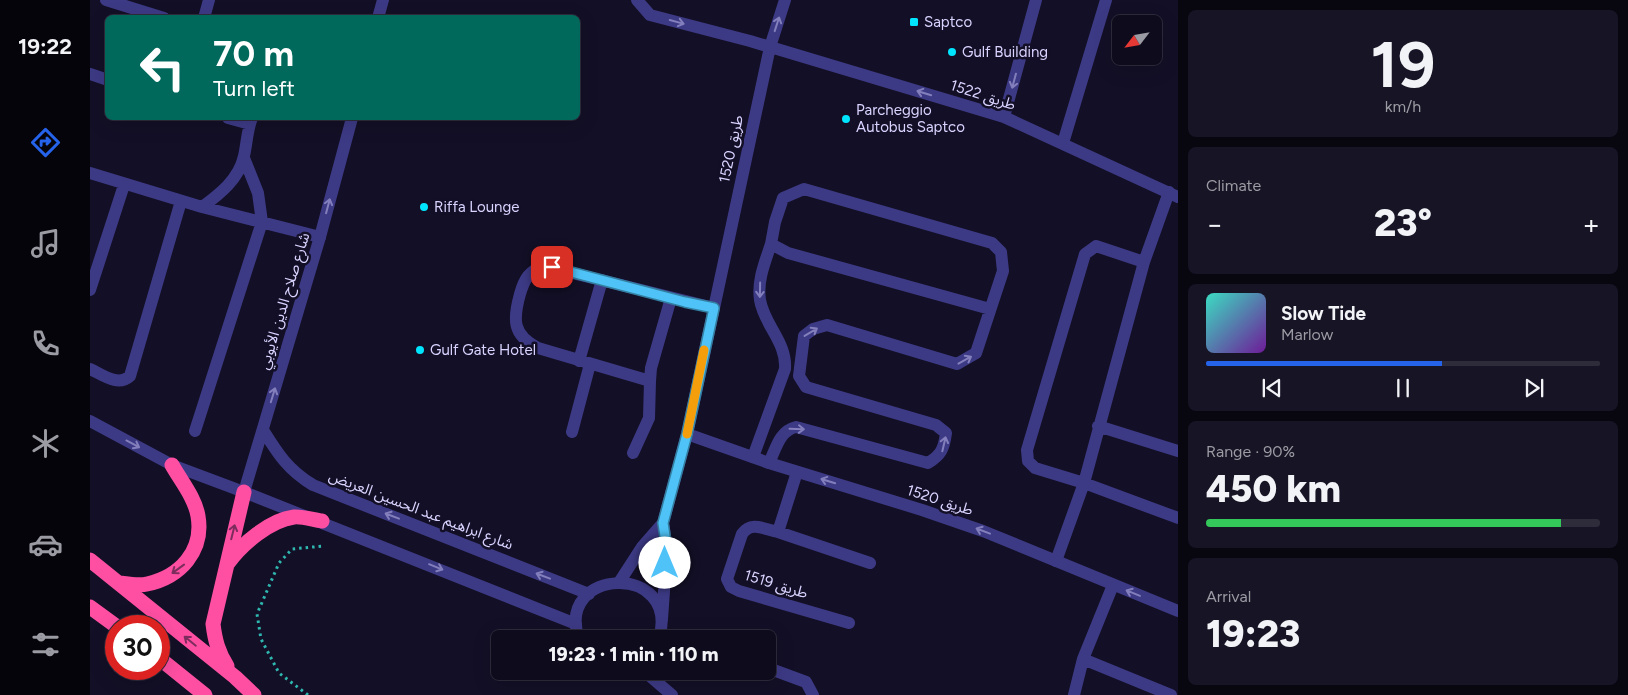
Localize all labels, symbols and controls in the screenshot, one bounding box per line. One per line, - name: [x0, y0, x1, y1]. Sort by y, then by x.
- place label: Saptco: [924, 13, 972, 31]
- north arrow: [1112, 15, 1162, 65]
- map controls: [1112, 15, 1162, 65]
- one-way arrow: [773, 16, 783, 32]
- marker: Saptco: [908, 16, 920, 28]
- one-way arrow: [669, 18, 685, 28]
- text: 19: [1370, 25, 1436, 103]
- text: 19:22: [18, 33, 72, 60]
- text: 70 m: [213, 33, 294, 75]
- icon: left: [130, 35, 195, 100]
- place label: Gulf Building: [962, 43, 1048, 61]
- marker: Gulf Building: [946, 46, 958, 58]
- one-way arrow: [1009, 72, 1018, 88]
- text: Turn left: [213, 75, 295, 102]
- street label: طريق 1522: [948, 76, 1018, 115]
- one-way arrow: [916, 88, 932, 98]
- text: km/h: [1385, 97, 1421, 116]
- place label: Parcheggio Autobus Saptco: [856, 101, 965, 136]
- street label: طريق 1520: [715, 113, 748, 185]
- marker: Parcheggio Autobus Saptco: [840, 113, 852, 125]
- icon: directions: [28, 125, 63, 160]
- text: Climate: [1206, 176, 1261, 195]
- one-way arrow: [324, 198, 334, 214]
- place label: Riffa Lounge: [434, 198, 519, 216]
- text: 23°: [1374, 200, 1432, 246]
- marker: Riffa Lounge: [418, 201, 430, 213]
- text: −: [1206, 207, 1223, 241]
- text: +: [1583, 207, 1600, 241]
- icon: music: [28, 226, 63, 261]
- street label: شارع صلاح الدين الأيوبي: [255, 230, 316, 373]
- pin: [531, 246, 573, 288]
- icon: arrive: [538, 253, 566, 281]
- one-way arrow: [755, 282, 765, 298]
- text: Slow Tide: [1281, 302, 1366, 325]
- text: Marlow: [1281, 325, 1333, 344]
- icon: phone: [28, 326, 63, 361]
- one-way arrow: [804, 326, 818, 337]
- place label: Gulf Gate Hotel: [430, 341, 536, 359]
- marker: Gulf Gate Hotel: [414, 344, 426, 356]
- one-way arrow: [957, 355, 972, 365]
- icon: previous: [1258, 374, 1286, 402]
- icon: pause: [1389, 374, 1417, 402]
- icon: next: [1520, 374, 1548, 402]
- one-way arrow: [268, 388, 278, 404]
- one-way arrow: [788, 425, 804, 434]
- icon: climate: [28, 426, 63, 461]
- one-way arrow: [940, 436, 949, 452]
- one-way arrow: [125, 440, 140, 449]
- text: Range · 90%: [1206, 442, 1295, 461]
- street label: شارع ابراهيم عبد الحسين العريض: [325, 466, 516, 556]
- text: 450 km: [1206, 466, 1341, 512]
- one-way arrow: [820, 476, 836, 486]
- street label: طريق 1520: [904, 481, 975, 520]
- one-way arrow: [385, 511, 400, 521]
- one-way arrow: [229, 524, 239, 540]
- one-way arrow: [975, 526, 991, 535]
- icon: car: [28, 527, 63, 562]
- position arrow: [638, 536, 690, 588]
- one-way arrow: [171, 564, 185, 574]
- one-way arrow: [428, 564, 443, 573]
- street label: طريق 1519: [742, 566, 810, 603]
- one-way arrow: [536, 571, 552, 580]
- text: Arrival: [1206, 587, 1251, 606]
- one-way arrow: [1126, 588, 1141, 597]
- text: 19:23: [1206, 611, 1300, 657]
- speed limit sign: 30: [105, 615, 170, 680]
- icon: filters: [28, 627, 63, 662]
- one-way arrow: [184, 635, 197, 646]
- text: 19:23 · 1 min · 110 m: [548, 643, 719, 666]

